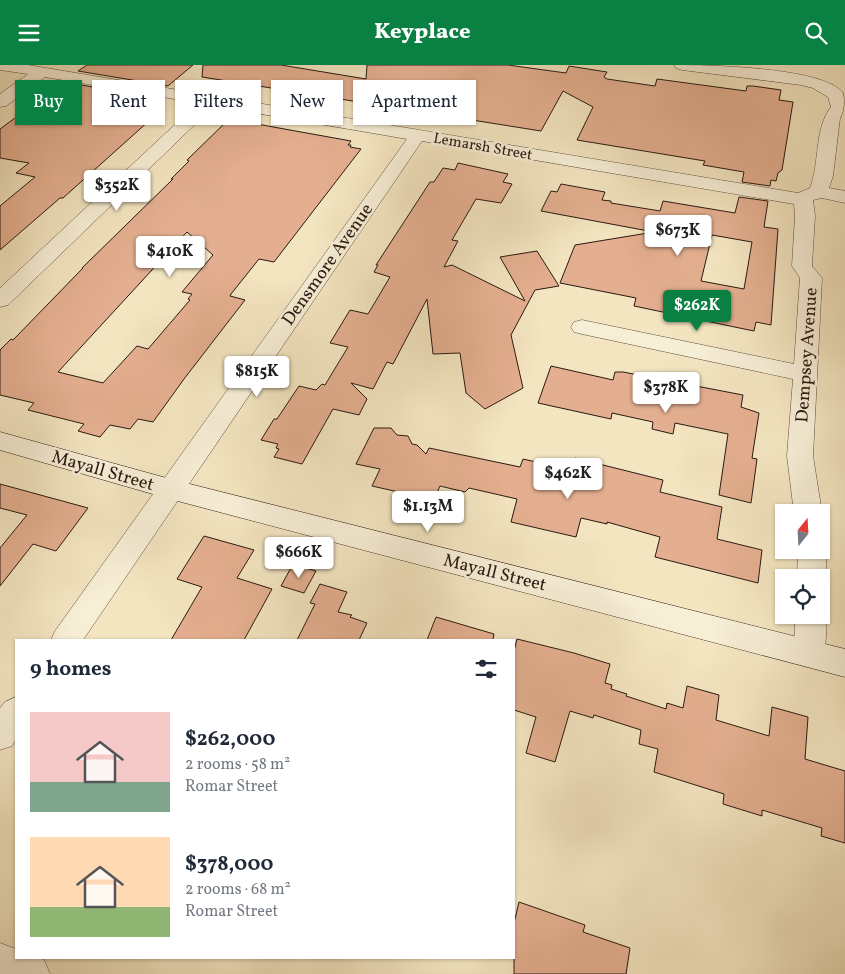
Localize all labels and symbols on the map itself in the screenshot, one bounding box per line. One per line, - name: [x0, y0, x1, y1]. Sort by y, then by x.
- street label: Lemarsh Street: [432, 128, 534, 167]
- pin: $352K: [82, 169, 152, 212]
- street label: Densmore Avenue: [277, 199, 380, 331]
- pin: $673K: [643, 215, 713, 257]
- pin: $410K: [135, 235, 205, 278]
- street label: Dempsey Avenue: [790, 287, 825, 424]
- pin: $262K: [662, 289, 732, 332]
- pin: $815K: [222, 355, 292, 398]
- pin: $378K: [631, 371, 701, 414]
- street label: Mayall Street: [48, 445, 157, 498]
- pin: $462K: [533, 457, 603, 500]
- pin: $1.13M: [387, 491, 469, 533]
- north arrow: [775, 504, 830, 559]
- pin: $666K: [264, 537, 334, 579]
- street label: Mayall Street: [440, 549, 549, 598]

